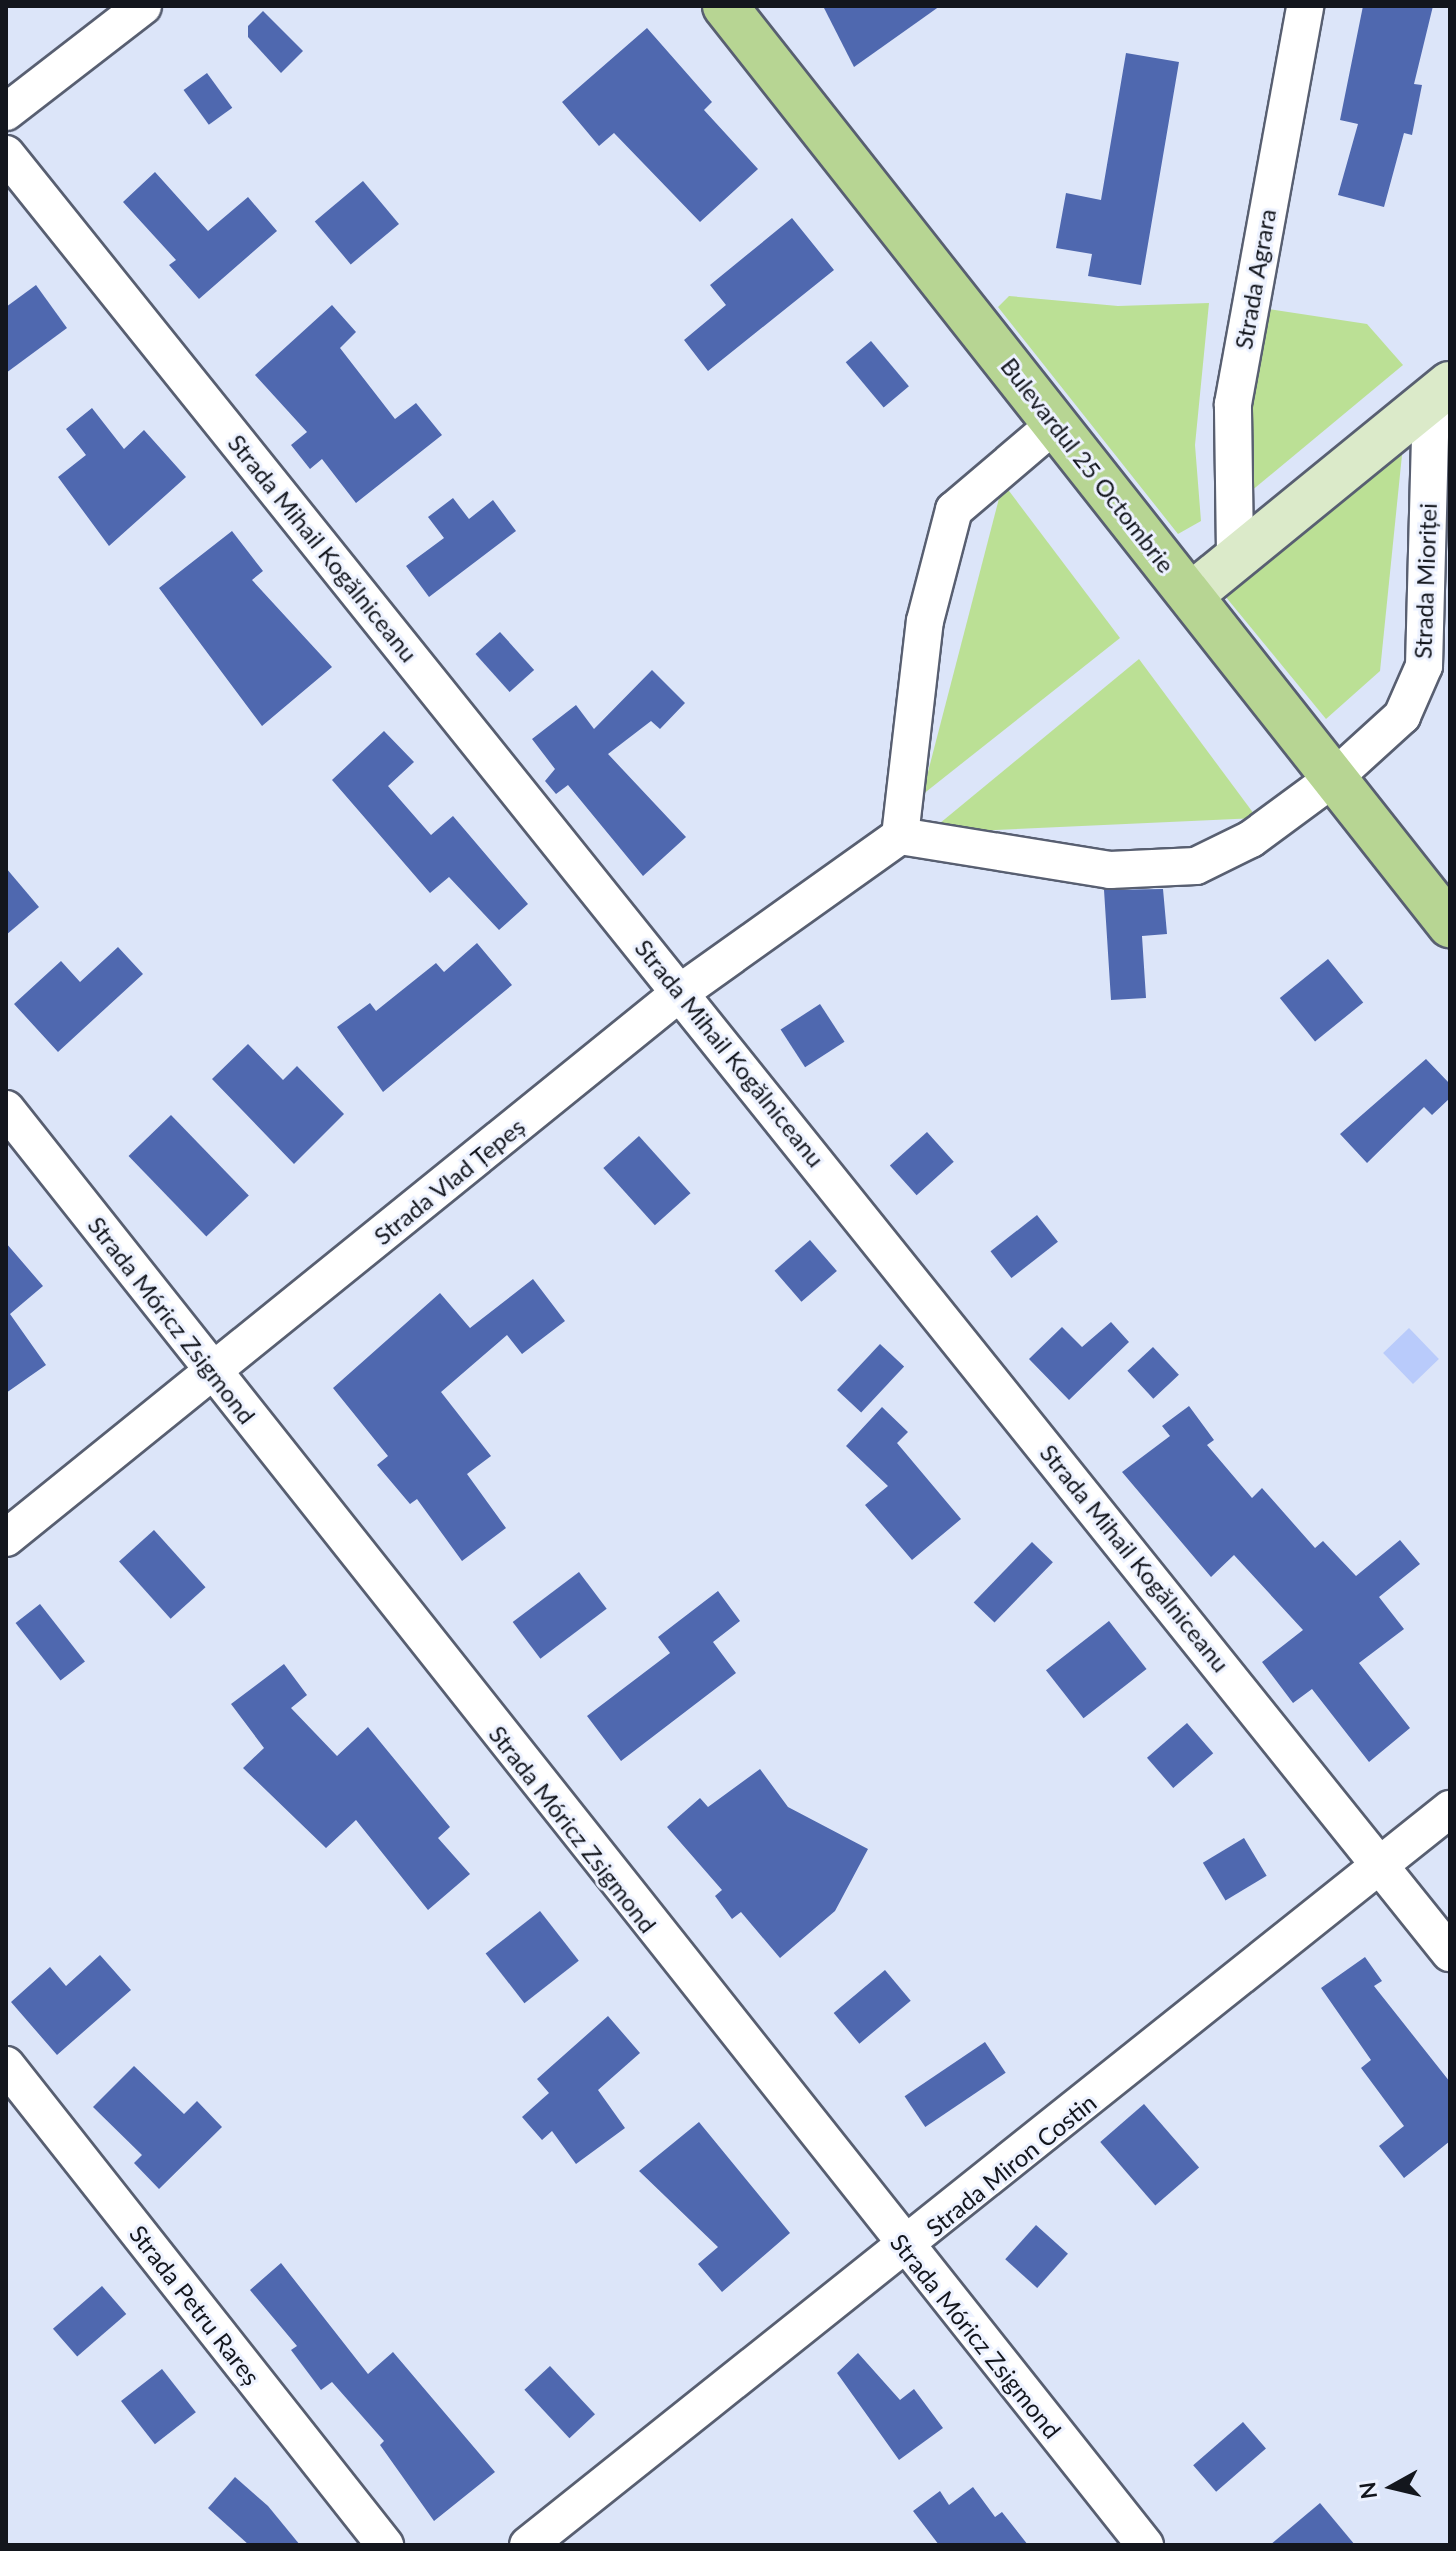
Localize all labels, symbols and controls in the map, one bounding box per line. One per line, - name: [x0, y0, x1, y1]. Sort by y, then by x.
- street label: Strada Agrara: [1228, 206, 1282, 352]
- street label: Bulevardul 25 Octombrie: [995, 352, 1181, 578]
- street label: Strada Mihail Kogălniceanu: [222, 429, 424, 667]
- street label: Strada Mioriței: [1408, 503, 1442, 659]
- street label: Strada Mihail Kogălniceanu: [629, 934, 831, 1172]
- street label: Strada Vlad Țepeș: [367, 1111, 531, 1251]
- street label: Strada Móricz Zsigmond: [82, 1211, 262, 1429]
- street label: Strada Mihail Kogălniceanu: [1034, 1439, 1236, 1677]
- street label: Strada Móricz Zsigmond: [483, 1720, 663, 1938]
- street label: Strada Miron Costin: [920, 2088, 1102, 2242]
- street label: Strada Petru Rareș: [124, 2220, 266, 2390]
- street label: Strada Móricz Zsigmond: [885, 2228, 1067, 2444]
- north arrow: [1352, 2447, 1432, 2527]
- text: N: [1353, 2480, 1382, 2501]

